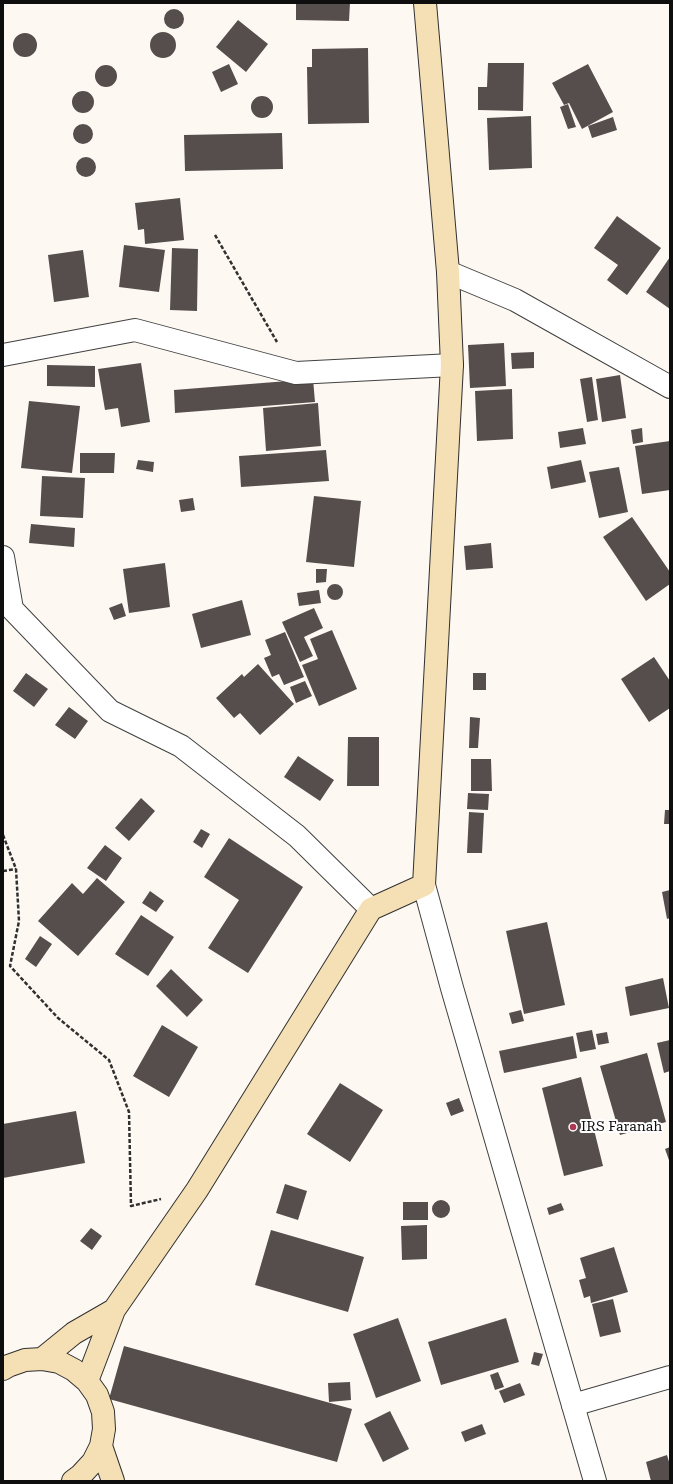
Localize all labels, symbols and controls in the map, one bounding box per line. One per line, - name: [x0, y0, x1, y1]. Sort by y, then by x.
- place label: IRS Faranah: [581, 1119, 662, 1135]
- marker: IRS Faranah: [568, 1122, 578, 1132]

